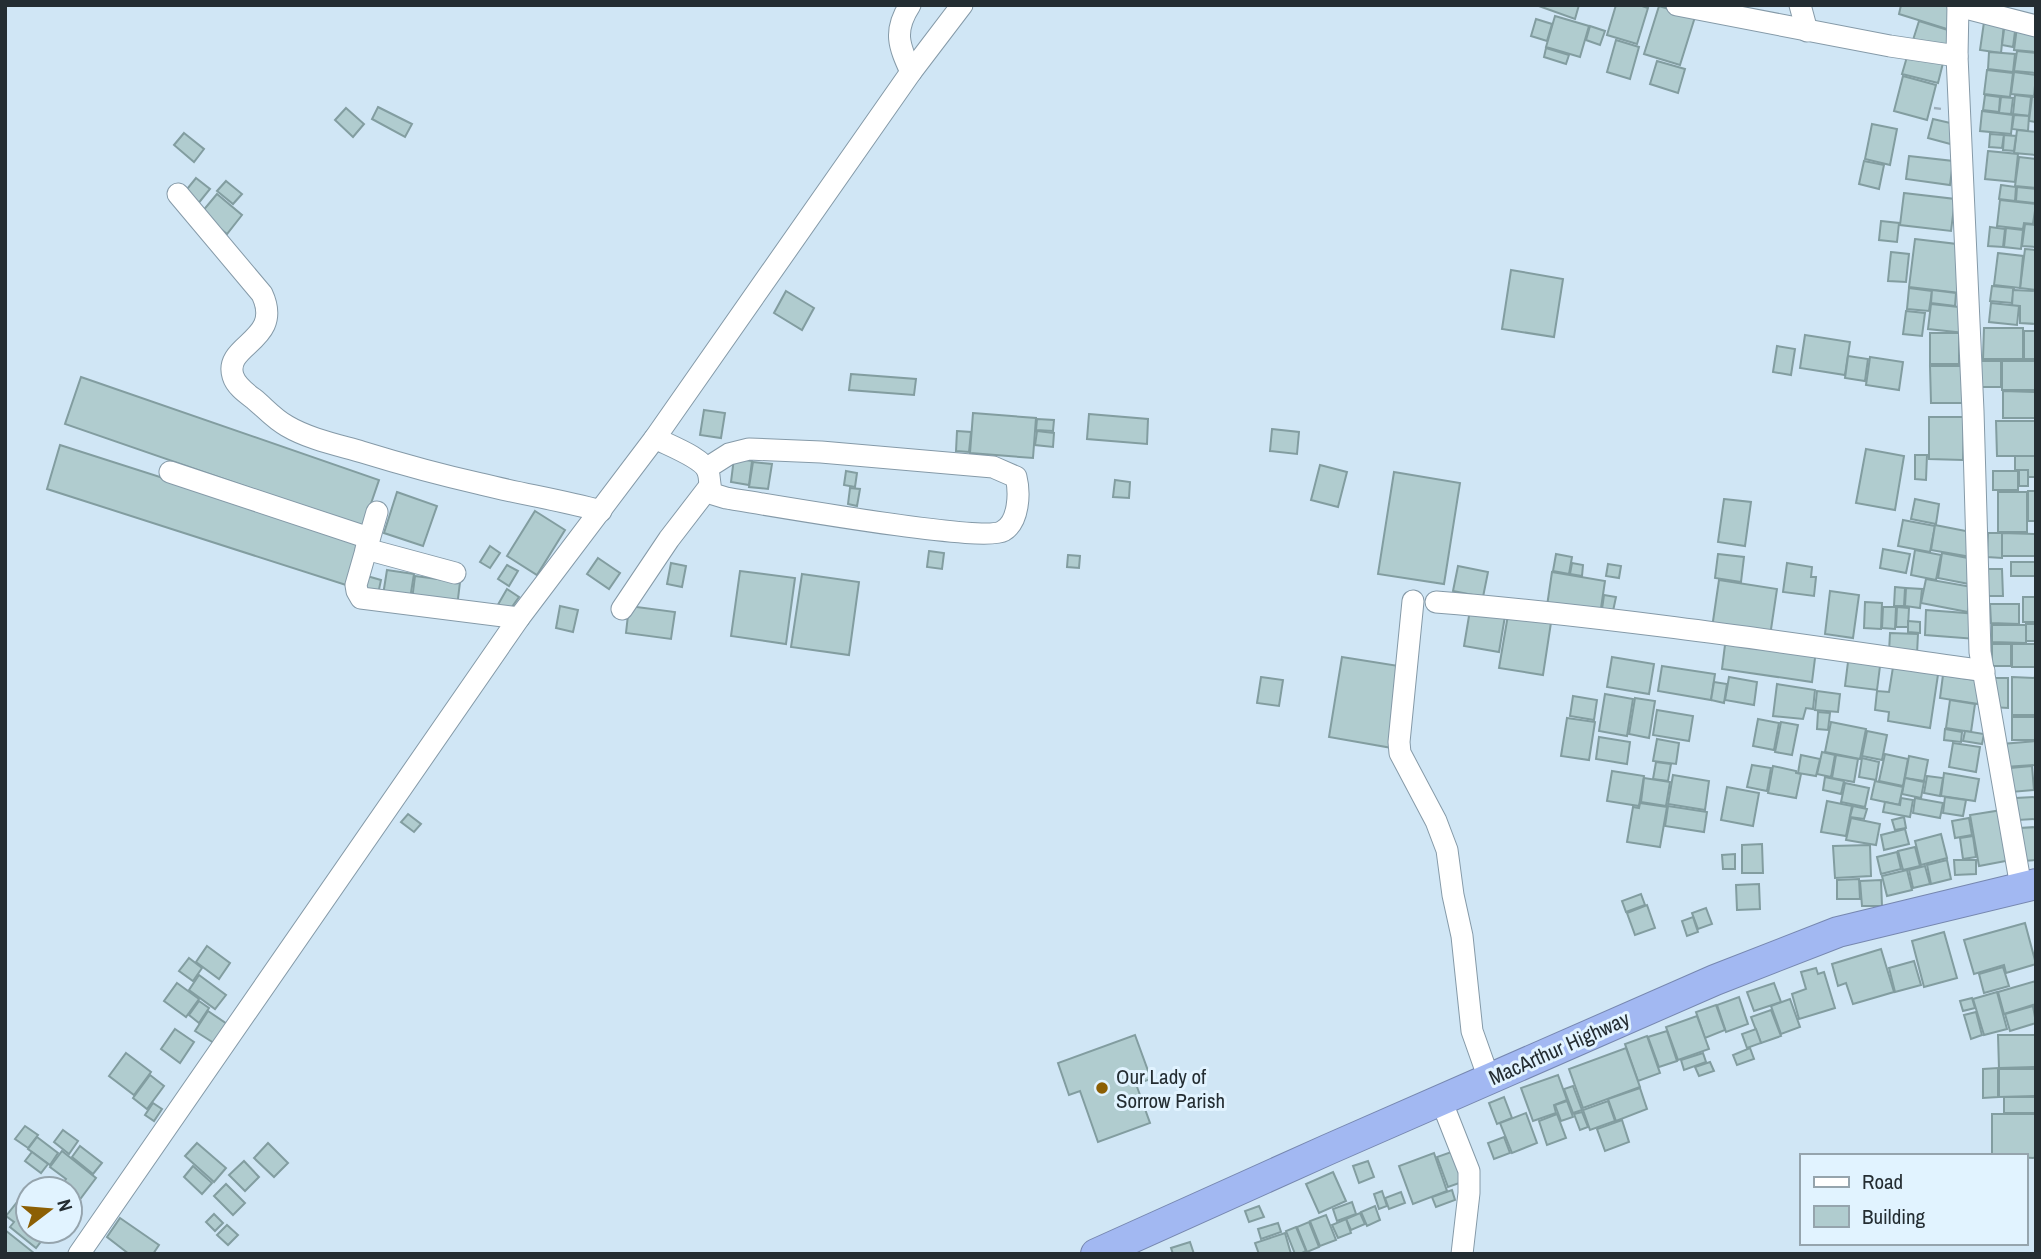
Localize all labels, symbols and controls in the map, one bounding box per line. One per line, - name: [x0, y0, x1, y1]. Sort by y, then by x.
- street label: MacArthur Highway: [1484, 1004, 1634, 1092]
- place label: Our Lady of Sorrow Parish: [1116, 1062, 1225, 1115]
- marker: Our Lady of Sorrow Parish: [1094, 1080, 1110, 1096]
- legend: [1800, 1154, 2027, 1245]
- text: Road: [1862, 1167, 1903, 1196]
- north arrow: [14, 1175, 84, 1245]
- text: N: [51, 1196, 79, 1214]
- text: Building: [1862, 1202, 1926, 1231]

